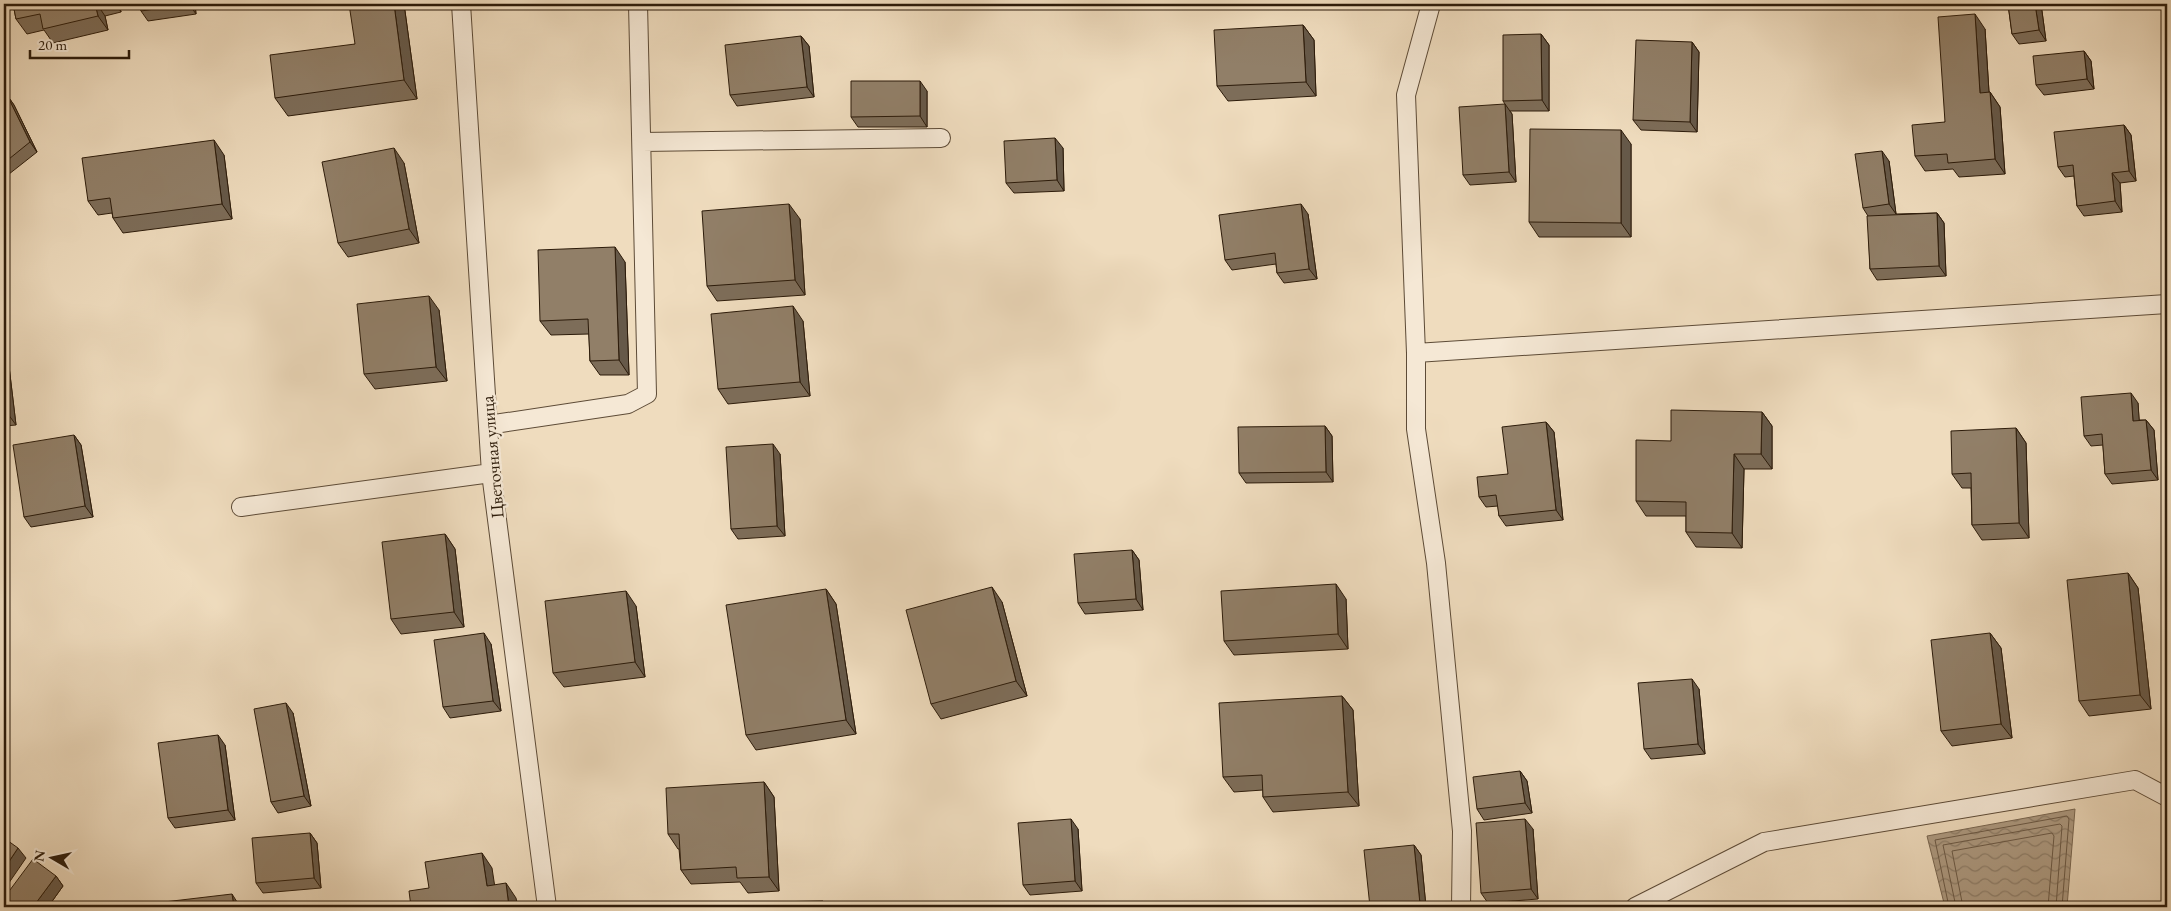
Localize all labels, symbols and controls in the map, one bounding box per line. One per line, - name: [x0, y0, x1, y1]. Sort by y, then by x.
- scale bar: [30, 28, 129, 60]
- text: 20 m: [38, 35, 67, 54]
- street label: Цветочная улица: [475, 394, 509, 519]
- north arrow: [28, 834, 78, 884]
- text: N: [29, 848, 49, 863]

